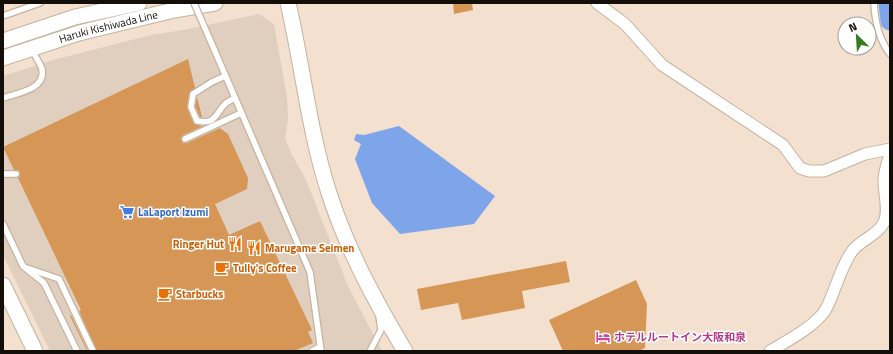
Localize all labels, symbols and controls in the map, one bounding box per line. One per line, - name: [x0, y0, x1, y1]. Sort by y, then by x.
- street label: Haruki Kishiwada Line: [57, 6, 160, 47]
- north arrow: [837, 16, 877, 56]
- text: N: [846, 18, 860, 36]
- supermarket icon: LaLaport Izumi: [119, 204, 135, 220]
- place label: LaLaport Izumi: [138, 204, 208, 220]
- place label: Ringer Hut: [173, 236, 224, 252]
- restaurant icon: Ringer Hut: [227, 236, 243, 252]
- restaurant icon: Marugame Seimen: [246, 240, 262, 256]
- place label: Marugame Seimen: [265, 240, 354, 256]
- cafe icon: Tully's Coffee: [214, 260, 230, 276]
- place label: Tully's Coffee: [233, 260, 297, 276]
- cafe icon: Starbucks: [157, 286, 173, 302]
- place label: Starbucks: [176, 286, 223, 302]
- hotel icon: ホテルルートイン大阪和泉: [595, 329, 611, 345]
- place label: ホテルルートイン大阪和泉: [614, 329, 746, 345]

